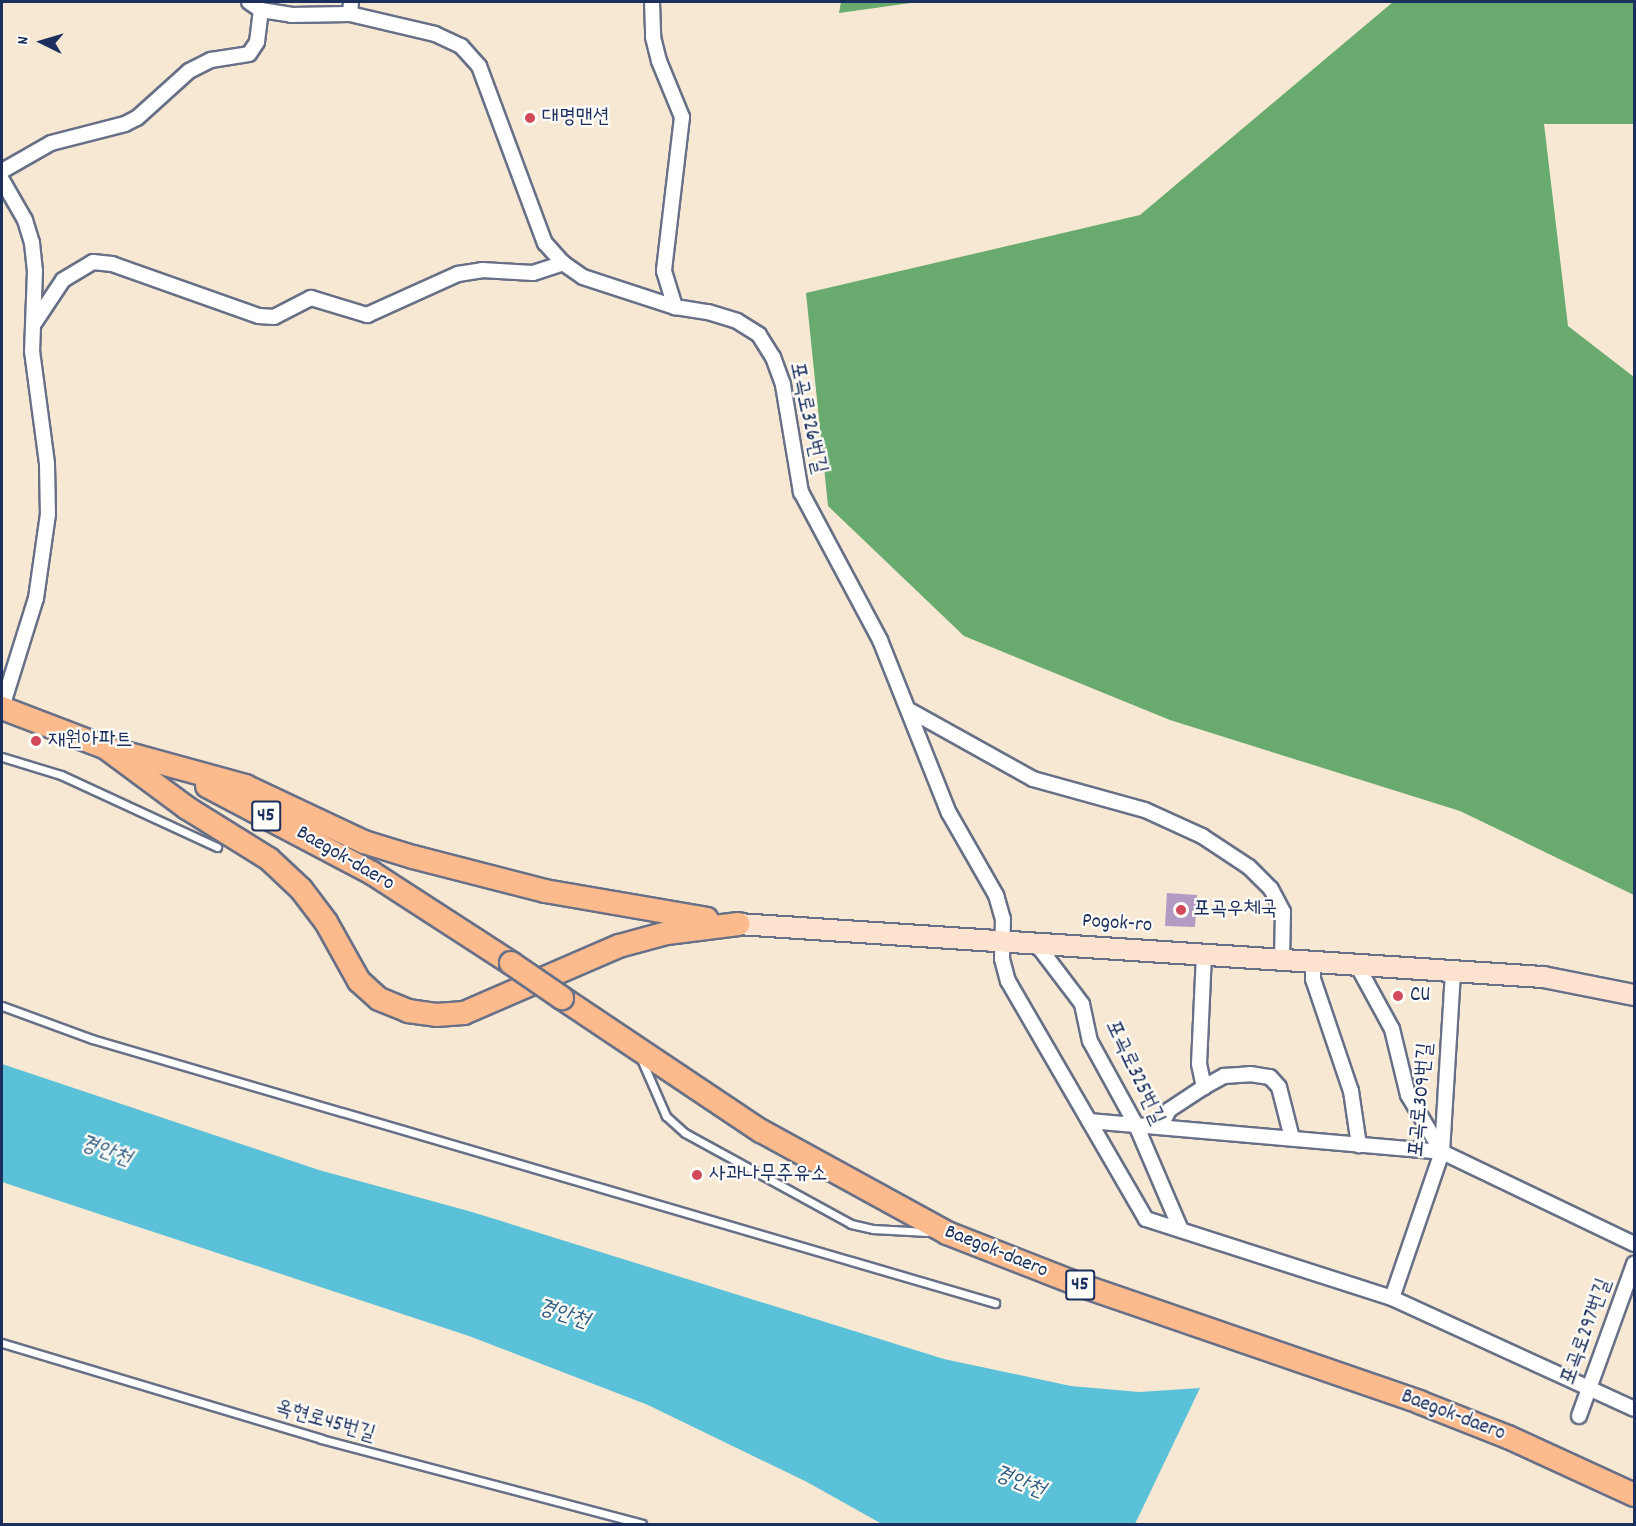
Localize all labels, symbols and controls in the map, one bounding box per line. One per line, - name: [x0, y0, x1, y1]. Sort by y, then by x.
- north arrow: [12, 12, 72, 72]
- text: N: [12, 35, 35, 45]
- place label: 대명맨션: [542, 105, 610, 131]
- marker: 대명맨션: [523, 111, 537, 125]
- street label: 포곡로326번길: [783, 360, 831, 476]
- place label: 재원아파트: [48, 728, 132, 754]
- marker: 재원아파트: [29, 734, 43, 748]
- road number: 45: [251, 799, 281, 833]
- street label: Baegok-daero: [291, 821, 399, 897]
- place label: 포곡우체국: [1193, 897, 1277, 923]
- marker: 포곡우체국: [1174, 903, 1188, 917]
- street label: Pogok-ro: [1081, 909, 1153, 939]
- place label: CU: [1410, 983, 1430, 1009]
- marker: CU: [1391, 989, 1405, 1003]
- street label: 포곡로325번길: [1099, 1017, 1169, 1129]
- street label: 포곡로309번길: [1404, 1042, 1440, 1158]
- water label: 경안천: [76, 1131, 134, 1173]
- place label: 사과나무주유소: [709, 1162, 827, 1188]
- marker: 사과나무주유소: [690, 1168, 704, 1182]
- street label: Baegok-daero: [941, 1220, 1051, 1284]
- road number: 45: [1065, 1268, 1095, 1302]
- street label: 포곡로297번길: [1556, 1275, 1618, 1389]
- water label: 경안천: [534, 1294, 592, 1336]
- street label: Baegok-daero: [1397, 1385, 1509, 1447]
- street label: 옥현로45번길: [272, 1396, 378, 1448]
- water label: 경안천: [989, 1461, 1049, 1505]

